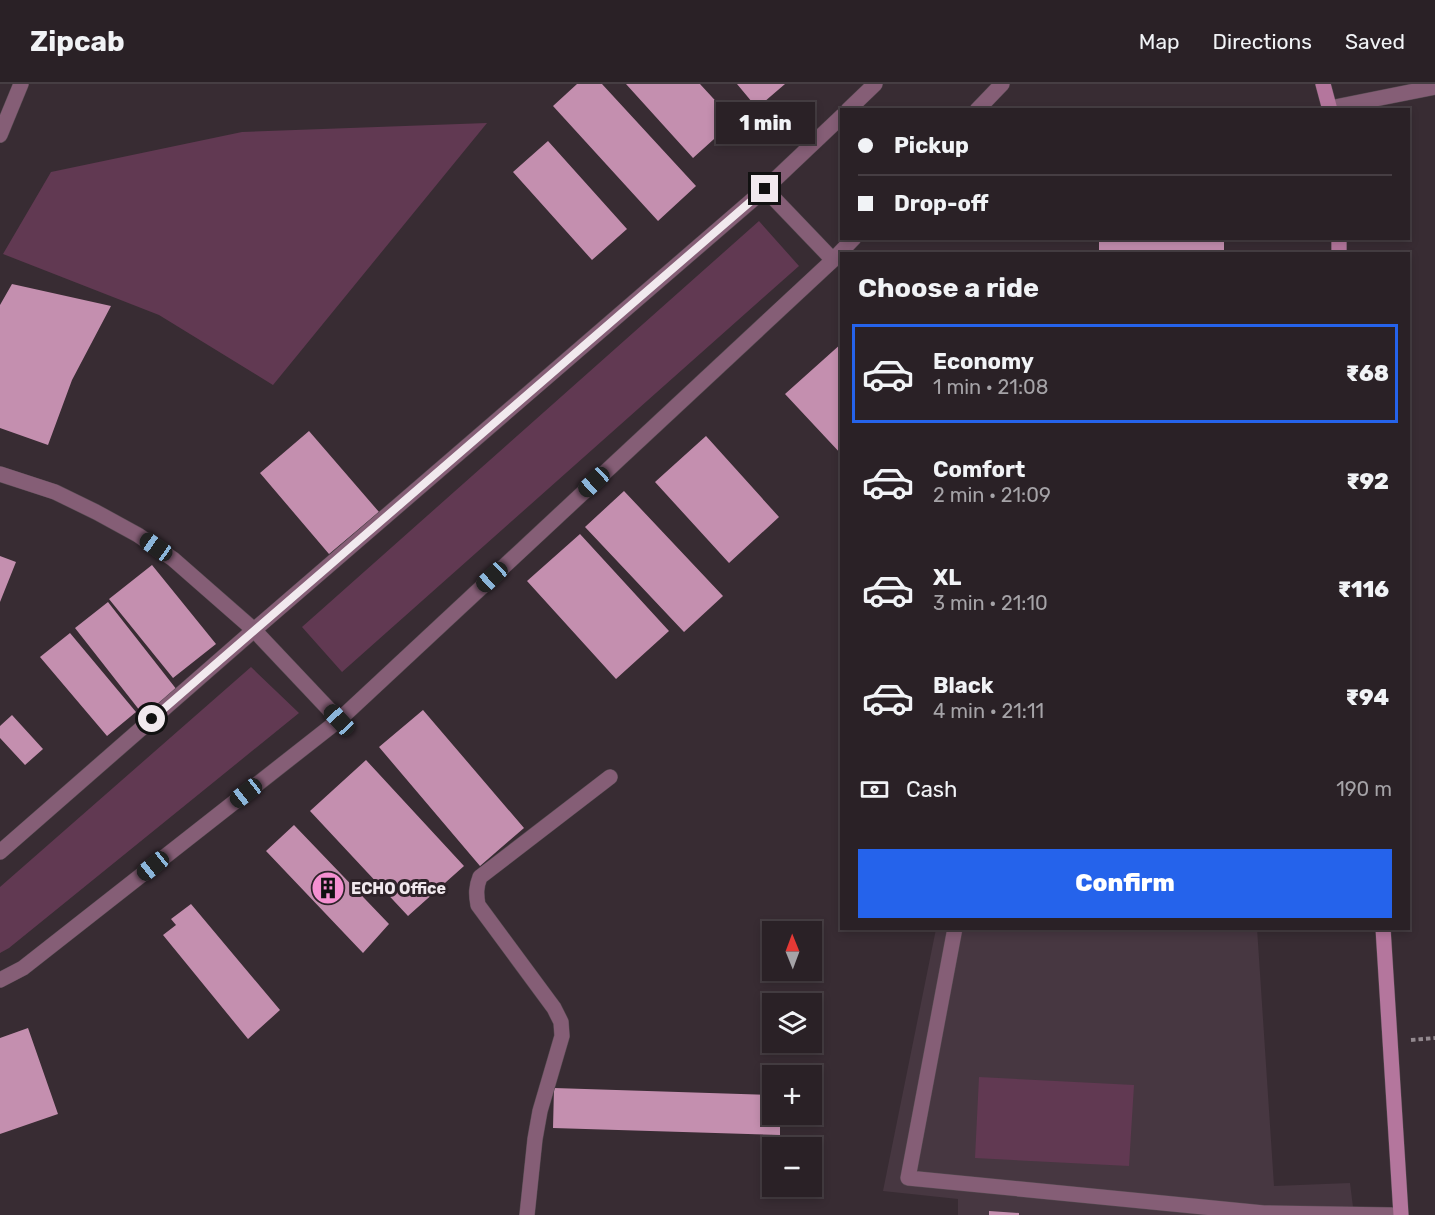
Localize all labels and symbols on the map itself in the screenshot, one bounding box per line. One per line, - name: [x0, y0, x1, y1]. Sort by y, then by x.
- callout: 1 min: [716, 102, 814, 144]
- route end: [751, 175, 778, 202]
- car: [575, 463, 613, 501]
- car: [136, 529, 176, 565]
- car: [473, 558, 511, 596]
- car: [320, 701, 358, 739]
- route start: [138, 705, 165, 732]
- car: [226, 775, 266, 811]
- car: [133, 848, 173, 884]
- building icon: ECHO Office: [310, 870, 346, 906]
- place label: ECHO Office: [351, 879, 446, 898]
- north arrow: [762, 921, 822, 981]

